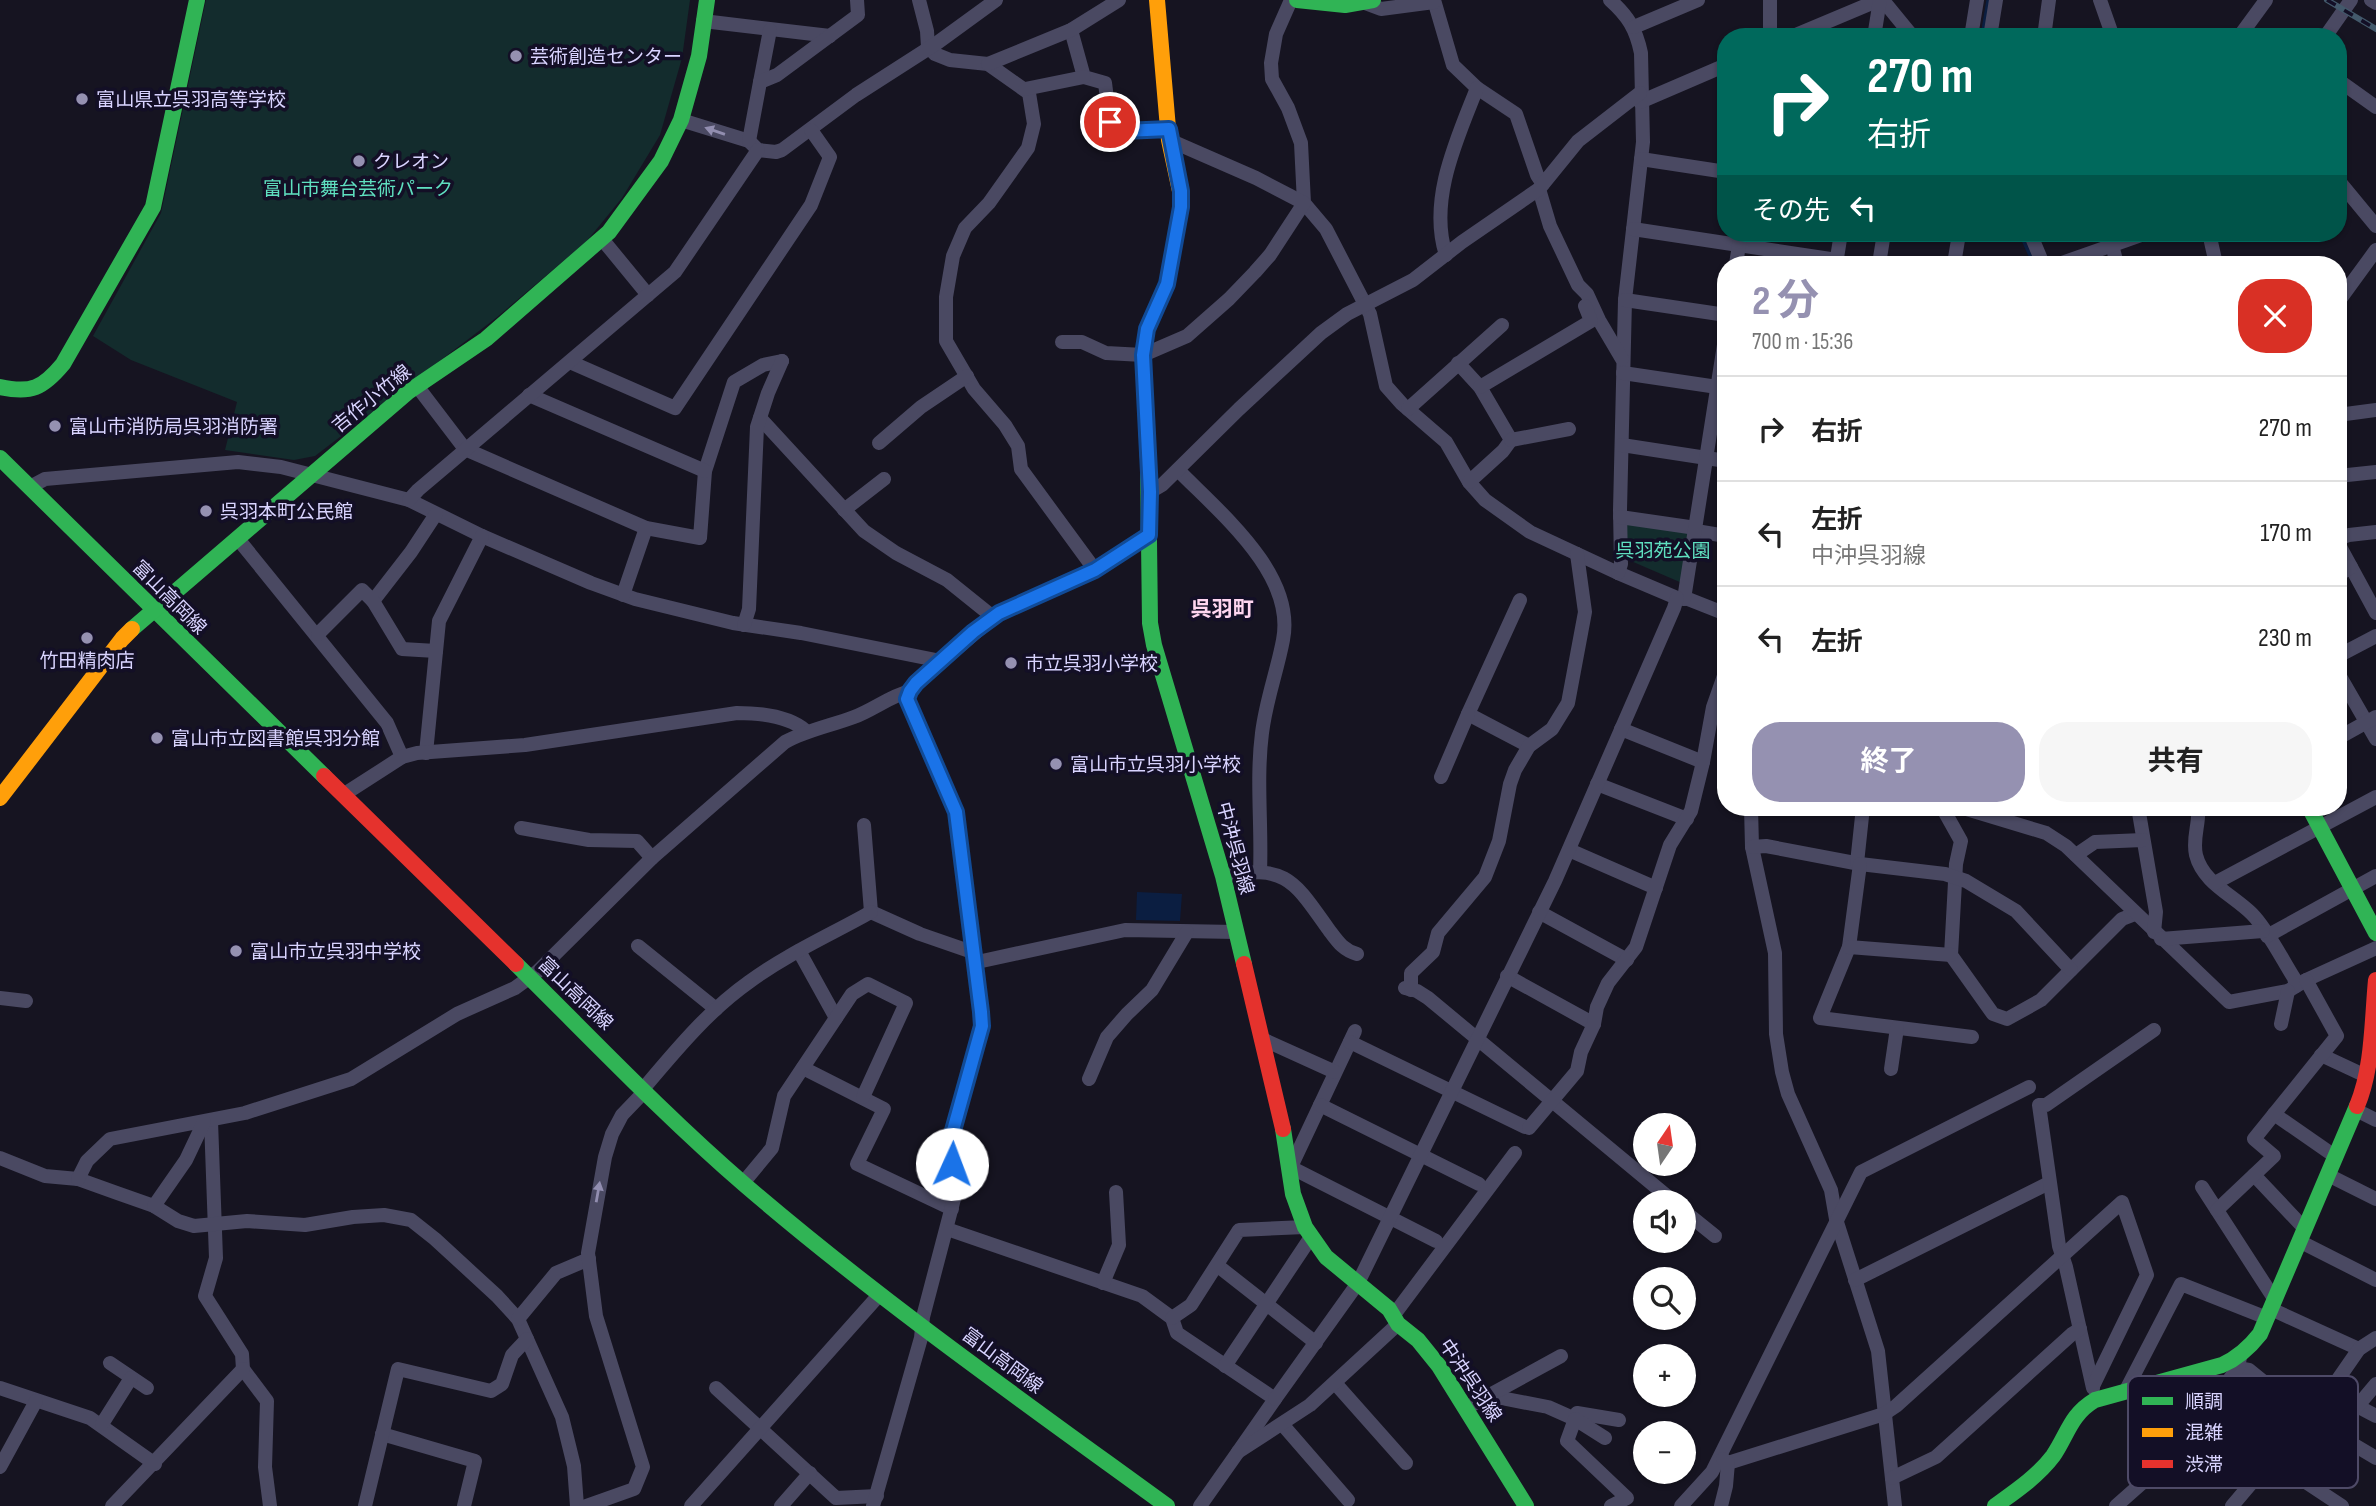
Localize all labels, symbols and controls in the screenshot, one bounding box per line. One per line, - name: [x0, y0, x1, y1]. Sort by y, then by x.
- place label: 芸術創造センター: [530, 46, 682, 69]
- marker: 芸術創造センター: [508, 48, 524, 64]
- text: 270 m: [1867, 48, 1973, 107]
- icon: right: [1752, 56, 1843, 147]
- place label: 富山県立呉羽高等学校: [96, 89, 286, 112]
- marker: 富山県立呉羽高等学校: [74, 91, 90, 107]
- pin: [1080, 92, 1140, 152]
- icon: arrive: [1091, 103, 1129, 141]
- text: 右折: [1867, 116, 1931, 155]
- one-way arrow: [704, 125, 725, 136]
- place label: クレオン: [373, 151, 449, 174]
- marker: クレオン: [351, 153, 367, 169]
- park label: 富山市舞台芸術パーク: [263, 178, 453, 201]
- icon: left: [1844, 189, 1882, 227]
- text: その先: [1752, 196, 1830, 227]
- text: 2 分: [1752, 276, 1819, 327]
- button: close: [2238, 279, 2312, 353]
- text: 700 m · 15:36: [1752, 328, 1853, 356]
- street label: 吉作小竹線: [328, 360, 416, 438]
- icon: right: [1752, 410, 1790, 448]
- text: 270 m: [2259, 413, 2312, 444]
- place label: 富山市消防局呉羽消防署: [69, 416, 278, 439]
- text: 右折: [1811, 417, 1863, 448]
- marker: 富山市消防局呉羽消防署: [47, 418, 63, 434]
- place label: 呉羽本町公民館: [220, 501, 353, 524]
- marker: 呉羽本町公民館: [198, 503, 214, 519]
- text: 左折: [1811, 505, 1863, 536]
- icon: left: [1752, 515, 1790, 553]
- text: 170 m: [2260, 518, 2312, 549]
- park label: 呉羽苑公園: [1615, 540, 1711, 563]
- text: 中沖呉羽線: [1811, 542, 1926, 570]
- street label: 富山高岡線: [127, 556, 211, 640]
- district label: 呉羽町: [1191, 597, 1254, 622]
- icon: left: [1752, 620, 1790, 658]
- text: 230 m: [2258, 623, 2312, 654]
- text: 左折: [1811, 627, 1863, 658]
- marker: 竹田精肉店: [79, 630, 95, 646]
- place label: 竹田精肉店: [39, 650, 135, 673]
- place label: 市立呉羽小学校: [1025, 653, 1158, 676]
- marker: 市立呉羽小学校: [1003, 655, 1019, 671]
- button: 終了: [1752, 722, 2025, 802]
- button: 共有: [2039, 722, 2312, 802]
- place label: 富山市立図書館呉羽分館: [171, 728, 380, 751]
- marker: 富山市立図書館呉羽分館: [149, 730, 165, 746]
- place label: 富山市立呉羽小学校: [1070, 754, 1241, 777]
- marker: 富山市立呉羽小学校: [1048, 756, 1064, 772]
- street label: 中沖呉羽線: [1211, 800, 1258, 897]
- place label: 富山市立呉羽中学校: [250, 941, 421, 964]
- marker: 富山市立呉羽中学校: [228, 943, 244, 959]
- street label: 富山高岡線: [533, 953, 617, 1035]
- north arrow: [1633, 1113, 1696, 1176]
- map controls: [1633, 1113, 1696, 1484]
- position arrow: [915, 1127, 989, 1201]
- one-way arrow: [593, 1181, 604, 1203]
- button: sound: [1633, 1190, 1696, 1253]
- button: search: [1633, 1267, 1696, 1330]
- street label: 富山高岡線: [957, 1323, 1047, 1399]
- street label: 中沖呉羽線: [1434, 1335, 1506, 1427]
- button: +: [1633, 1344, 1696, 1407]
- legend: [2128, 1376, 2358, 1488]
- text: 順調: [2185, 1391, 2223, 1414]
- button: −: [1633, 1421, 1696, 1484]
- text: 混雑: [2185, 1422, 2223, 1445]
- text: 渋滞: [2185, 1454, 2223, 1477]

